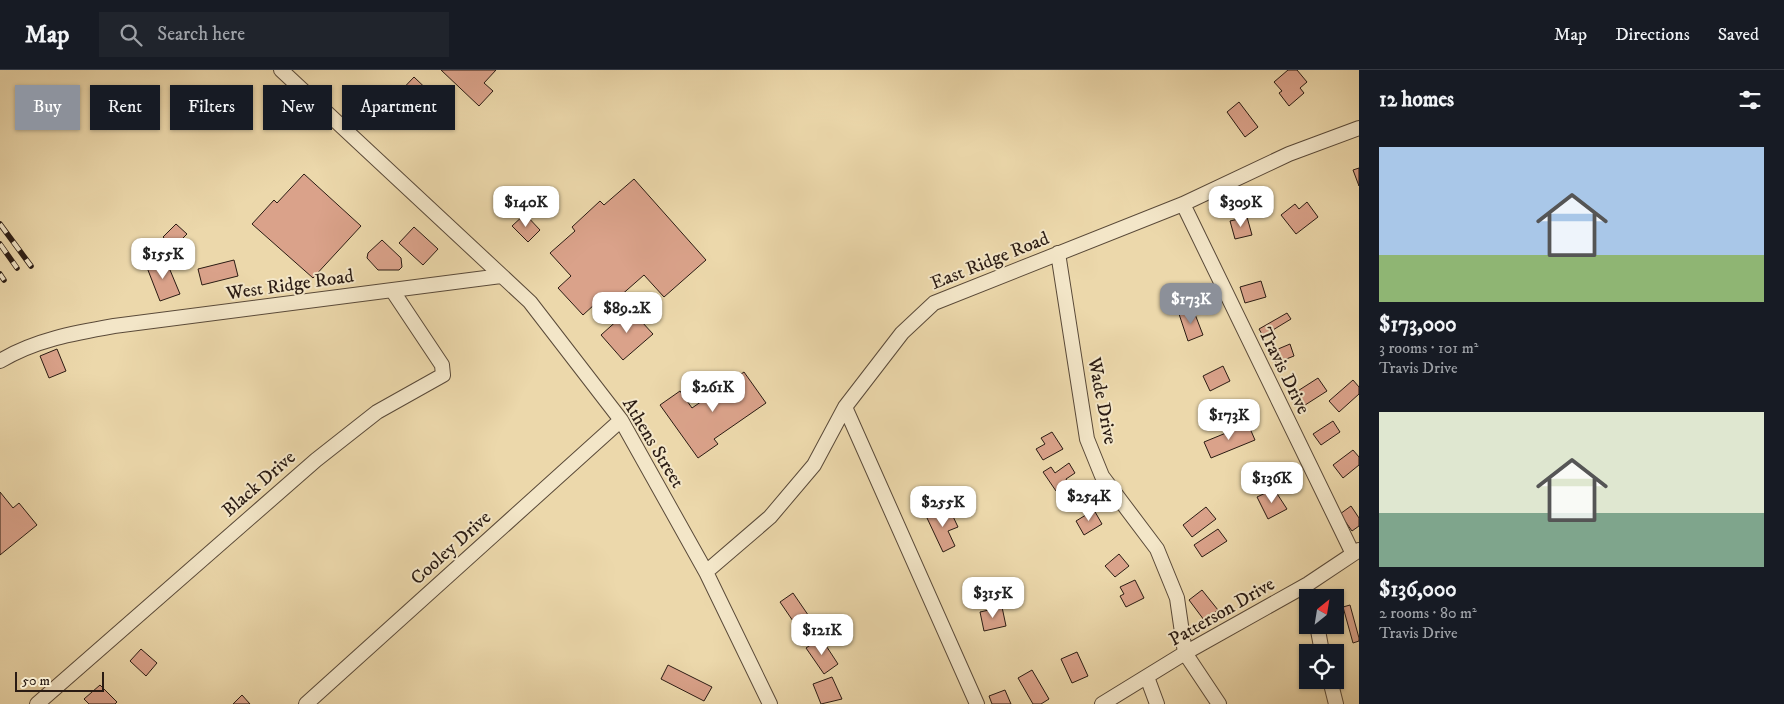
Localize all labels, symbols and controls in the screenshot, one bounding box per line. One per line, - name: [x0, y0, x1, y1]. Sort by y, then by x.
- search box: [99, 12, 449, 57]
- text: Map: [25, 20, 69, 50]
- icon: search: [117, 21, 145, 49]
- text: Search here: [157, 23, 245, 46]
- text: Map: [1554, 24, 1587, 46]
- text: Directions: [1615, 24, 1690, 46]
- text: Saved: [1718, 24, 1759, 46]
- chip: Buy: [15, 85, 80, 130]
- chip: Rent: [90, 85, 160, 130]
- chip: Filters: [170, 85, 253, 130]
- chip: New: [263, 85, 332, 130]
- chip: Apartment: [342, 85, 455, 130]
- icon: filters: [1736, 86, 1764, 114]
- text: 12 homes: [1379, 87, 1454, 113]
- icon: home: [1527, 180, 1617, 270]
- pin: $140K: [491, 186, 561, 228]
- pin: $309K: [1206, 186, 1276, 228]
- text: $140K: [504, 192, 548, 212]
- text: $309K: [1220, 192, 1262, 212]
- street label: East Ridge Road: [927, 227, 1053, 295]
- pin: $155K: [128, 238, 198, 280]
- text: $155K: [142, 244, 184, 264]
- street label: West Ridge Road: [224, 265, 356, 305]
- pin: $173K: [1156, 282, 1226, 325]
- text: $173K: [1171, 289, 1211, 309]
- pin: $89.2K: [586, 292, 668, 334]
- text: $89.2K: [603, 298, 651, 318]
- text: $173,000: [1379, 312, 1457, 338]
- street label: Travis Drive: [1253, 324, 1315, 418]
- text: 3 rooms · 101 m²: [1379, 338, 1478, 358]
- street label: Wade Drive: [1082, 355, 1122, 447]
- text: Travis Drive: [1379, 358, 1458, 378]
- pin: $261K: [678, 370, 748, 413]
- text: $261K: [692, 377, 734, 397]
- street label: Athens Street: [617, 394, 689, 492]
- pin: $173K: [1194, 398, 1264, 441]
- text: $173K: [1209, 405, 1249, 425]
- icon: home: [1527, 445, 1617, 535]
- street label: Black Drive: [218, 446, 300, 522]
- pin: $136K: [1237, 462, 1307, 504]
- text: $136K: [1252, 468, 1292, 488]
- pin: $254K: [1054, 480, 1124, 522]
- pin: $255K: [908, 486, 978, 528]
- text: $254K: [1067, 486, 1111, 506]
- text: $255K: [921, 492, 965, 512]
- street label: Cooley Drive: [406, 506, 496, 590]
- street label: Patterson Drive: [1165, 572, 1279, 651]
- pin: $315K: [958, 576, 1028, 619]
- text: $136,000: [1379, 577, 1457, 603]
- text: $315K: [973, 583, 1013, 603]
- north arrow: [1299, 589, 1344, 634]
- map controls: [1299, 589, 1344, 689]
- text: 2 rooms · 80 m²: [1379, 603, 1477, 623]
- pin: $121K: [787, 614, 857, 656]
- text: $121K: [802, 620, 842, 640]
- text: Travis Drive: [1379, 623, 1458, 643]
- button: locate: [1299, 644, 1344, 689]
- scale bar: [15, 669, 104, 692]
- text: 50 m: [22, 672, 50, 690]

